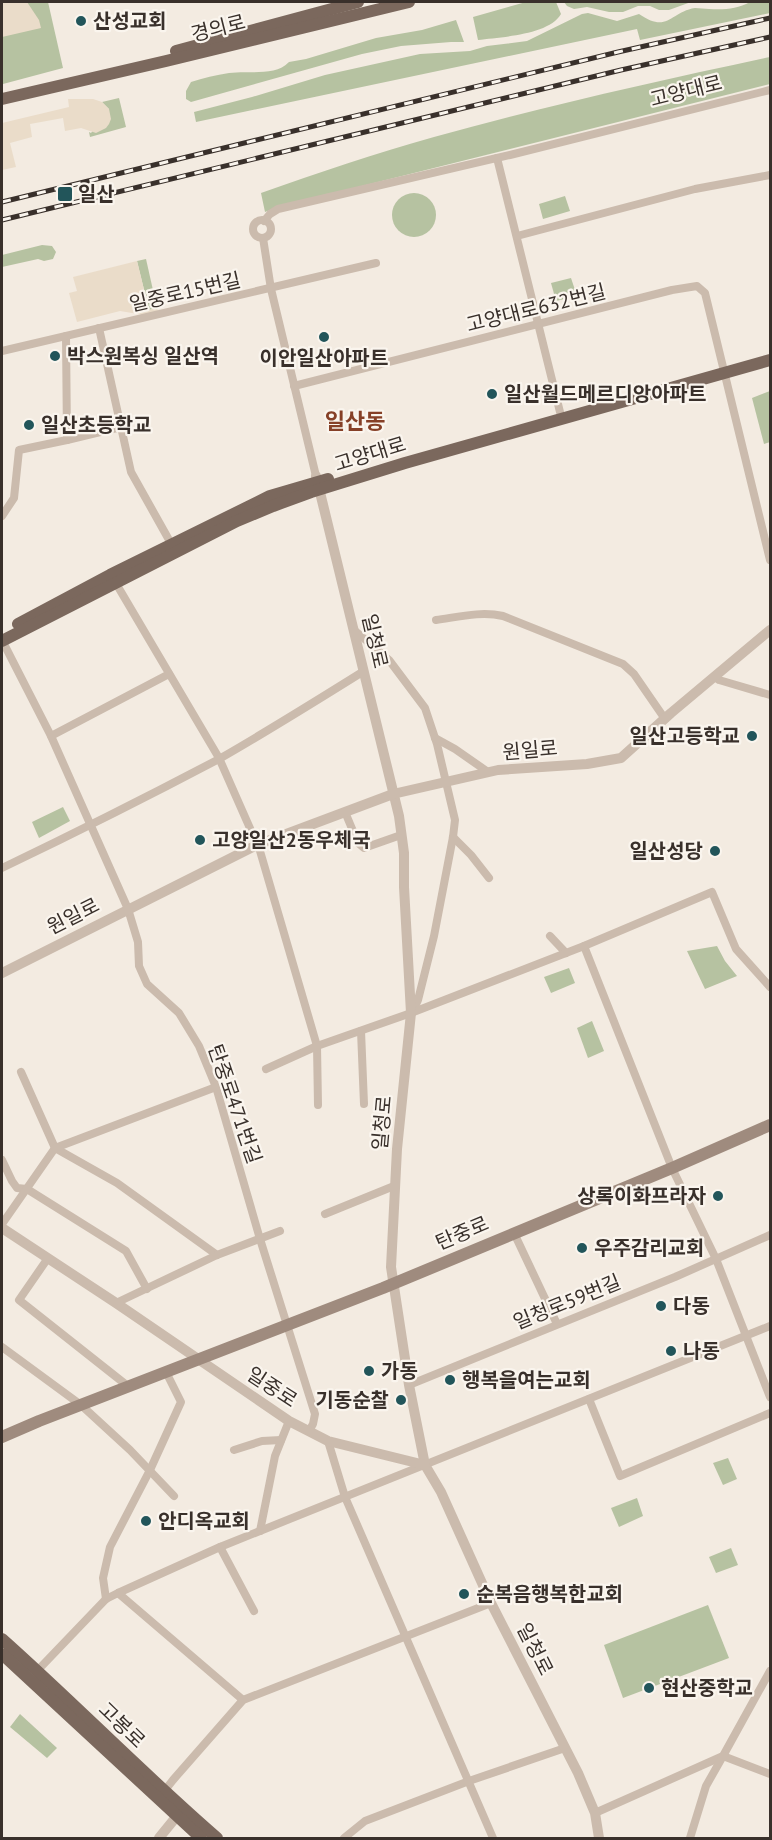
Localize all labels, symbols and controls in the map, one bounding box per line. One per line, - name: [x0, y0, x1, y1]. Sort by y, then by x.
- place label: 산성교회: [93, 8, 167, 34]
- street label: 경의로: [188, 9, 248, 47]
- marker: 산성교회: [74, 14, 88, 28]
- street label: 고양대로: [647, 69, 725, 113]
- place label: 일산: [78, 181, 115, 207]
- marker: 일산: [56, 185, 74, 203]
- street label: 일중로15번길: [127, 267, 243, 317]
- street label: 고양대로632번길: [463, 278, 609, 338]
- marker: 이안일산아파트: [317, 330, 331, 344]
- place label: 박스원복싱 일산역: [67, 343, 219, 369]
- place label: 이안일산아파트: [260, 345, 388, 371]
- marker: 박스원복싱 일산역: [48, 349, 62, 363]
- place label: 일산월드메르디앙아파트: [504, 381, 706, 407]
- marker: 일산월드메르디앙아파트: [485, 387, 499, 401]
- district label: 일산동: [325, 407, 385, 435]
- place label: 일산초등학교: [41, 412, 151, 438]
- marker: 일산초등학교: [22, 418, 36, 432]
- street label: 고양대로: [331, 431, 409, 477]
- street label: 일청로: [356, 611, 394, 671]
- place label: 일산고등학교: [630, 723, 740, 749]
- marker: 일산고등학교: [745, 729, 759, 743]
- street label: 원일로: [501, 735, 559, 765]
- place label: 고양일산2동우체국: [212, 827, 371, 853]
- marker: 고양일산2동우체국: [193, 833, 207, 847]
- place label: 일산성당: [629, 838, 703, 864]
- marker: 일산성당: [708, 844, 722, 858]
- street label: 원일로: [43, 892, 103, 940]
- street label: 탄중로471번길: [202, 1041, 268, 1167]
- street label: 일청로: [367, 1094, 397, 1152]
- place label: 상록이화프라자: [577, 1183, 707, 1209]
- marker: 상록이화프라자: [711, 1189, 725, 1203]
- street label: 탄중로: [432, 1210, 492, 1256]
- place label: 우주감리교회: [594, 1235, 704, 1261]
- marker: 우주감리교회: [575, 1241, 589, 1255]
- street label: 일청로59번길: [509, 1269, 625, 1335]
- place label: 다동: [673, 1293, 710, 1319]
- marker: 다동: [654, 1299, 668, 1313]
- place label: 나동: [683, 1338, 720, 1364]
- marker: 나동: [664, 1344, 678, 1358]
- place label: 가동: [381, 1358, 418, 1384]
- street label: 일중로: [242, 1361, 302, 1413]
- marker: 가동: [362, 1364, 376, 1378]
- place label: 행복을여는교회: [462, 1367, 591, 1393]
- marker: 행복을여는교회: [443, 1373, 457, 1387]
- place label: 기동순찰: [315, 1387, 389, 1413]
- marker: 기동순찰: [394, 1393, 408, 1407]
- place label: 안디옥교회: [158, 1508, 250, 1534]
- marker: 안디옥교회: [139, 1514, 153, 1528]
- place label: 순복음행복한교회: [476, 1581, 623, 1607]
- marker: 순복음행복한교회: [457, 1587, 471, 1601]
- street label: 일청로: [511, 1619, 559, 1679]
- place label: 현산중학교: [661, 1675, 753, 1701]
- marker: 현산중학교: [642, 1681, 656, 1695]
- street label: 고봉로: [93, 1696, 151, 1754]

